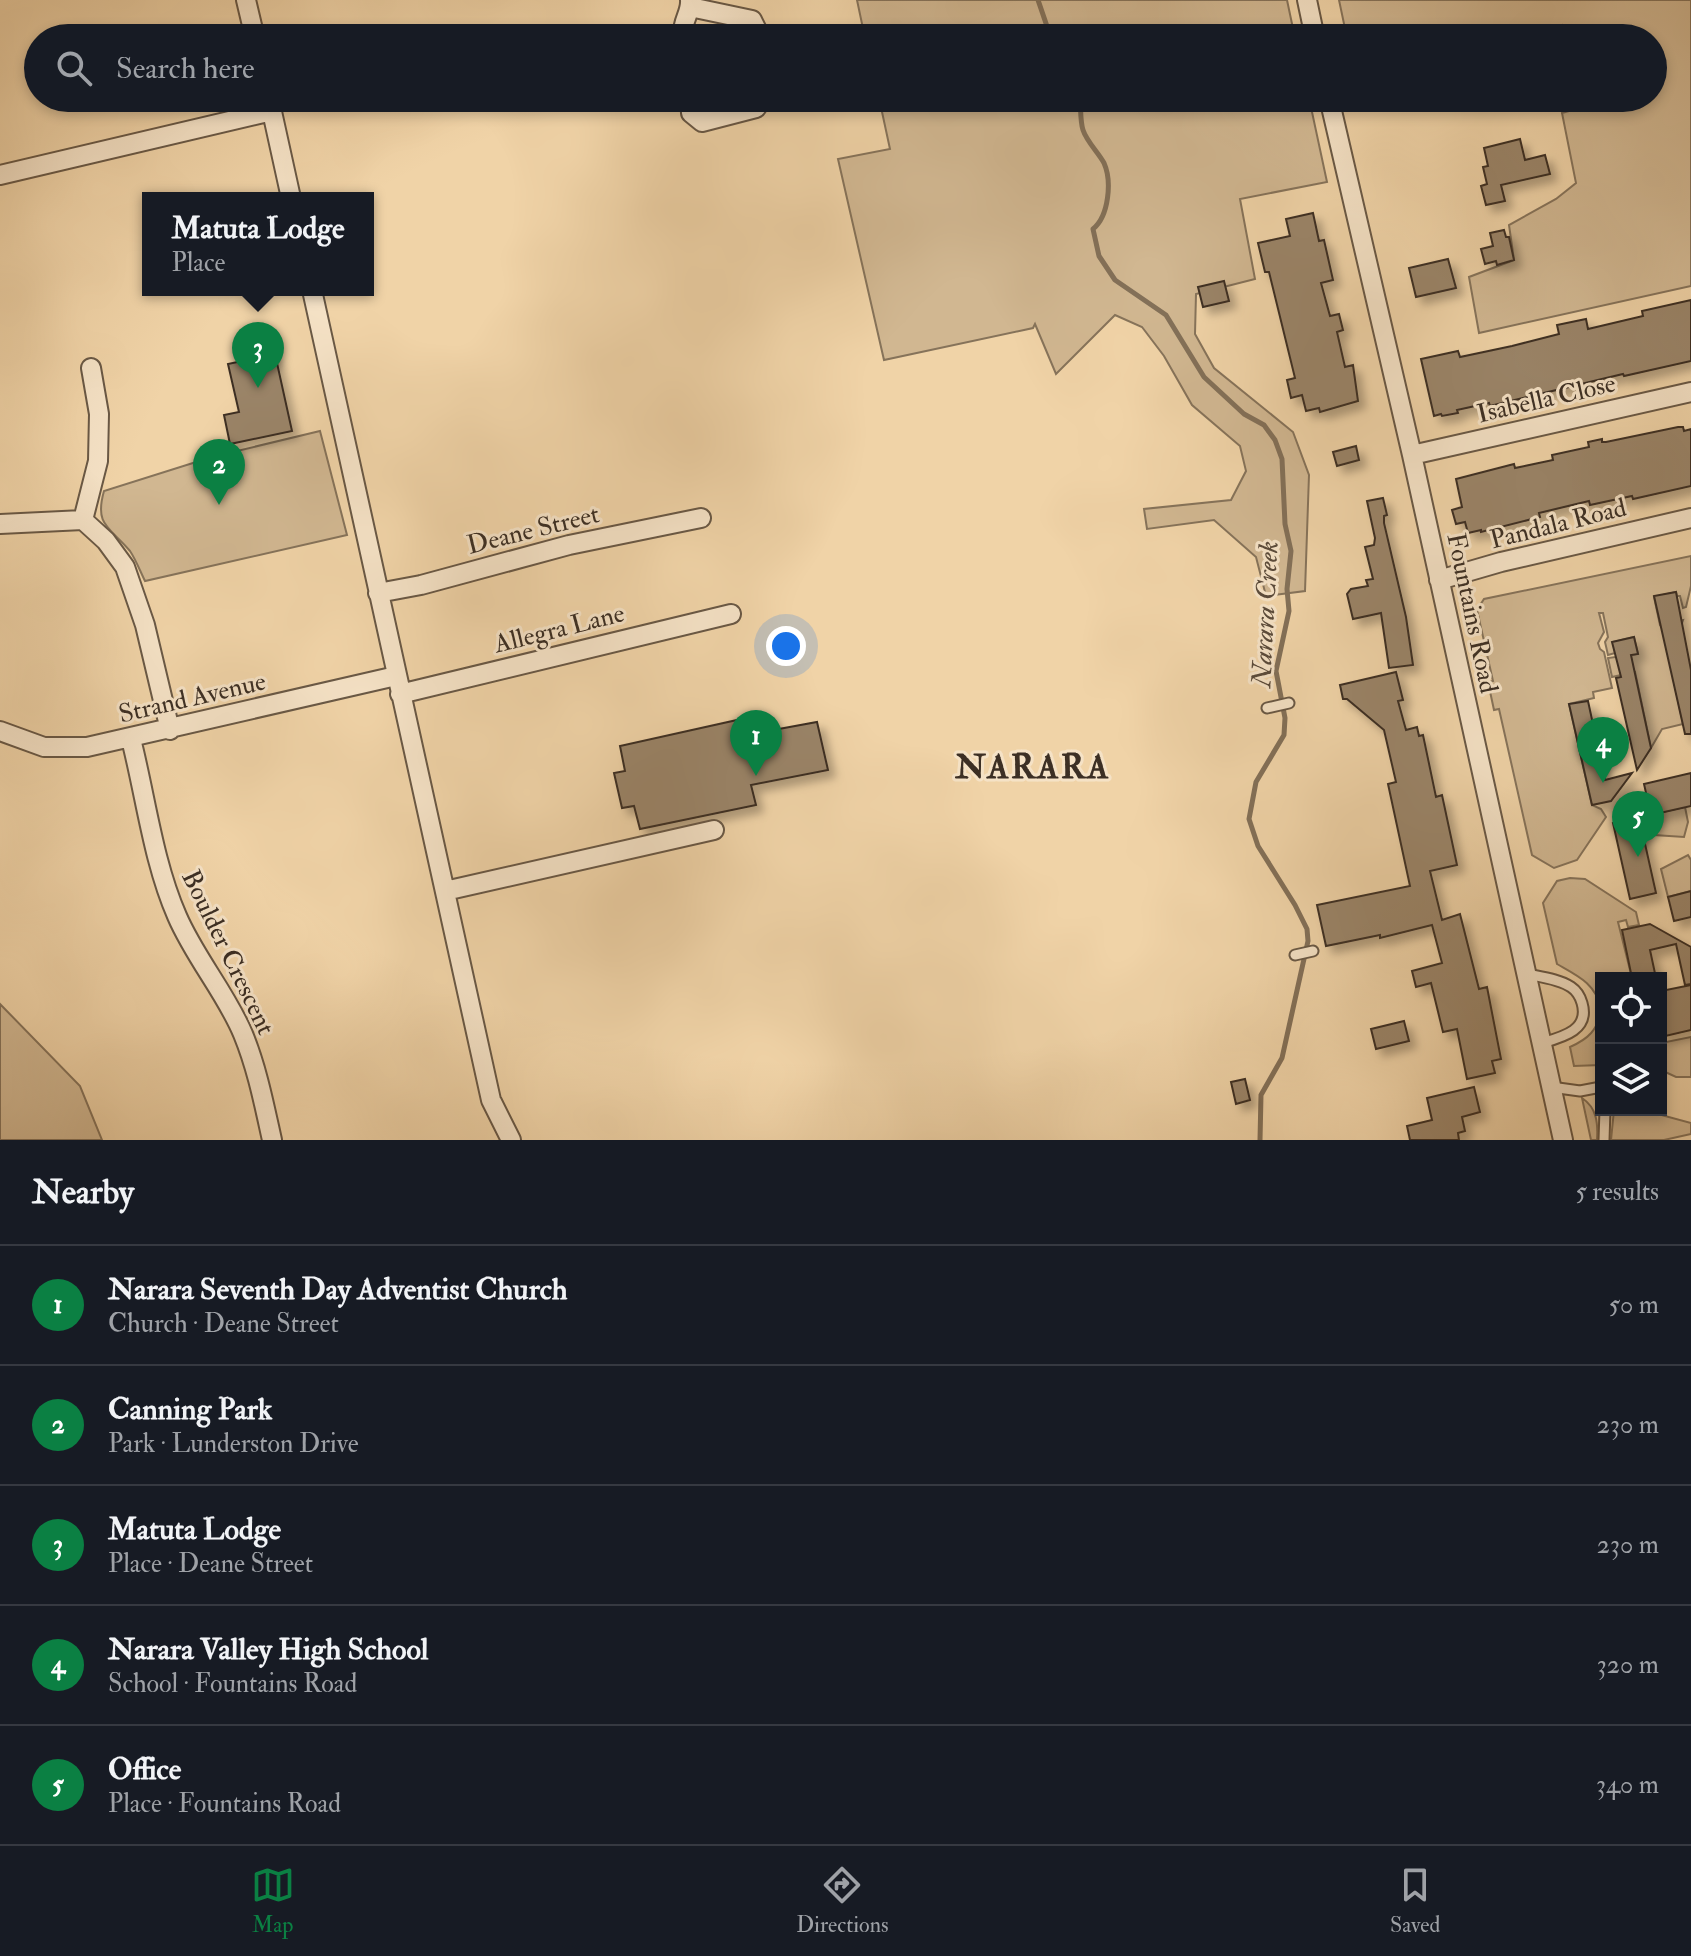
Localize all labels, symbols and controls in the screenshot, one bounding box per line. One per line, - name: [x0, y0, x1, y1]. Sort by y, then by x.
- search box: [24, 24, 1667, 112]
- icon: search: [52, 46, 96, 90]
- text: Search here: [116, 50, 255, 87]
- popup: [142, 192, 374, 296]
- text: Matuta Lodge: [171, 210, 345, 247]
- text: Place: [171, 247, 225, 279]
- pin: 3: [232, 322, 284, 388]
- street label: Isabella Close: [1474, 367, 1619, 430]
- pin: 2: [193, 439, 245, 505]
- street label: Pandala Road: [1487, 492, 1630, 556]
- street label: Deane Street: [464, 498, 603, 562]
- street label: Fountains Road: [1439, 530, 1505, 696]
- water label: Narara Creek: [1244, 540, 1287, 690]
- street label: Allegra Lane: [490, 597, 628, 661]
- your location: [766, 626, 806, 666]
- street label: Strand Avenue: [115, 665, 269, 730]
- pin: 1: [730, 710, 782, 776]
- pin: 4: [1577, 717, 1629, 783]
- district label: NARARA: [954, 746, 1111, 789]
- pin: 5: [1612, 791, 1664, 857]
- street label: Boulder Crescent: [174, 865, 282, 1040]
- map controls: [1595, 972, 1667, 1116]
- button: locate: [1595, 972, 1667, 1044]
- button: layers: [1595, 1044, 1667, 1116]
- text: Nearby: [32, 1171, 134, 1214]
- text: 5 results: [1575, 1176, 1659, 1208]
- text: Narara Seventh Day Adventist Church: [108, 1271, 568, 1308]
- text: 1: [53, 1289, 63, 1321]
- text: 50 m: [1609, 1289, 1659, 1321]
- text: Church · Deane Street: [108, 1308, 339, 1340]
- text: Canning Park: [108, 1391, 272, 1428]
- text: 2: [51, 1409, 65, 1441]
- text: 230 m: [1597, 1409, 1659, 1441]
- text: Park · Lunderston Drive: [108, 1428, 359, 1460]
- text: Matuta Lodge: [108, 1511, 281, 1548]
- text: 3: [53, 1529, 63, 1561]
- text: 230 m: [1597, 1529, 1659, 1561]
- text: Place · Deane Street: [108, 1548, 313, 1580]
- text: Narara Valley High School: [108, 1631, 428, 1668]
- text: 4: [51, 1649, 65, 1681]
- text: 320 m: [1597, 1649, 1659, 1681]
- text: School · Fountains Road: [108, 1668, 357, 1700]
- text: Office: [108, 1751, 181, 1788]
- text: 5: [52, 1769, 64, 1801]
- text: 340 m: [1596, 1769, 1659, 1801]
- text: Place · Fountains Road: [108, 1788, 341, 1820]
- tab: Map: [251, 1863, 295, 1939]
- tab: Directions: [796, 1863, 889, 1939]
- tab: Saved: [1390, 1863, 1440, 1939]

